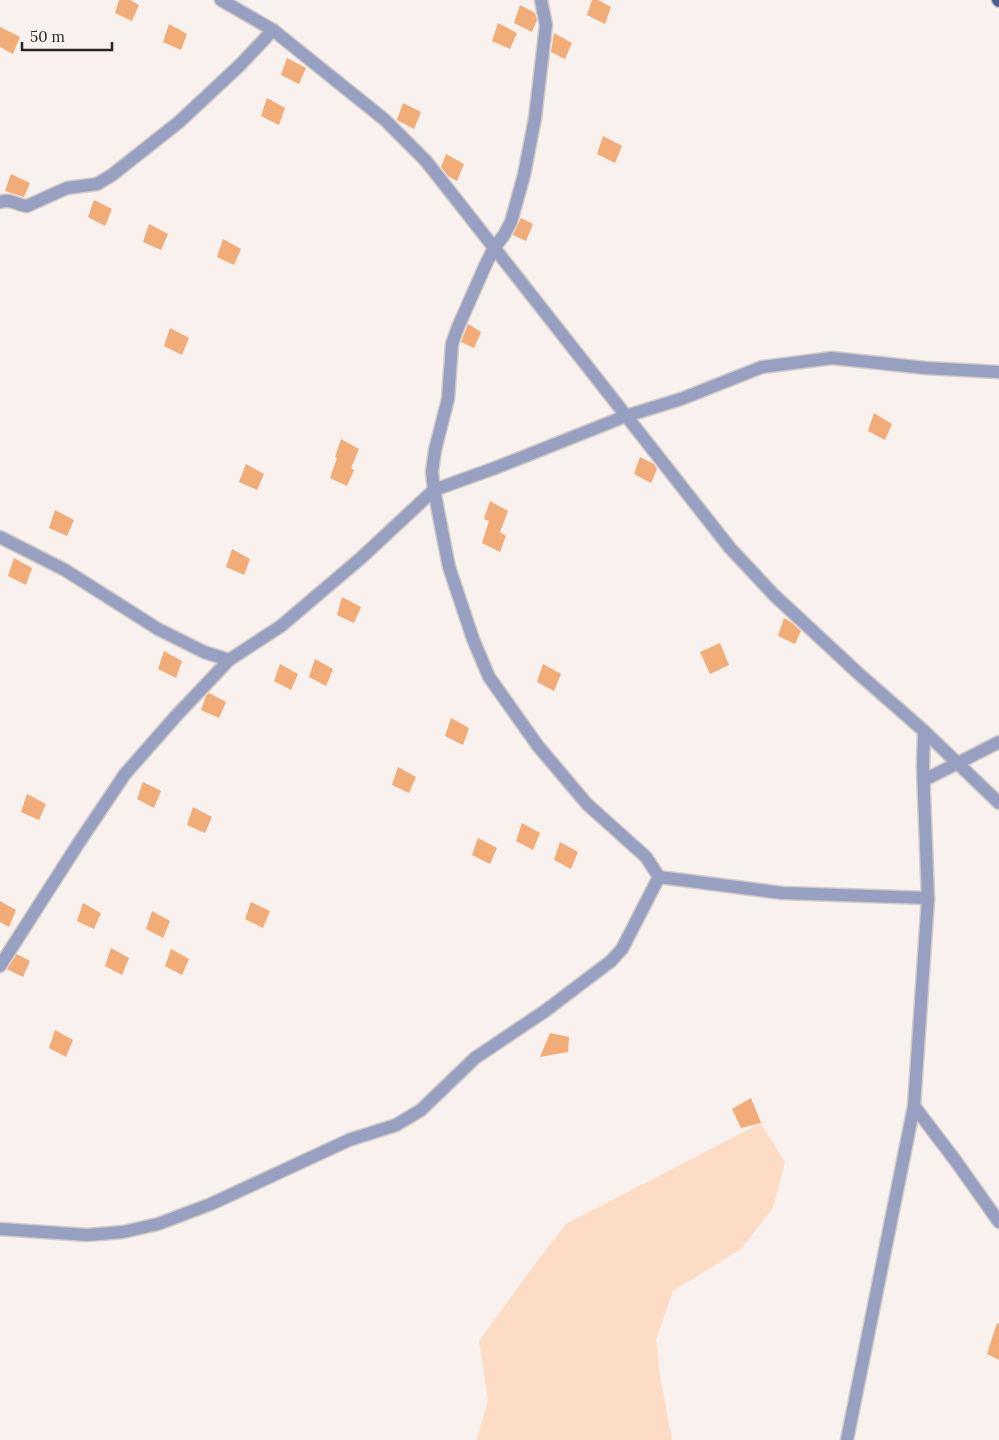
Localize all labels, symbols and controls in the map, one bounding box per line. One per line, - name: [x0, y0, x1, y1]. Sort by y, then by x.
- scale bar: [22, 20, 112, 52]
- text: 50 m: [30, 27, 65, 46]

